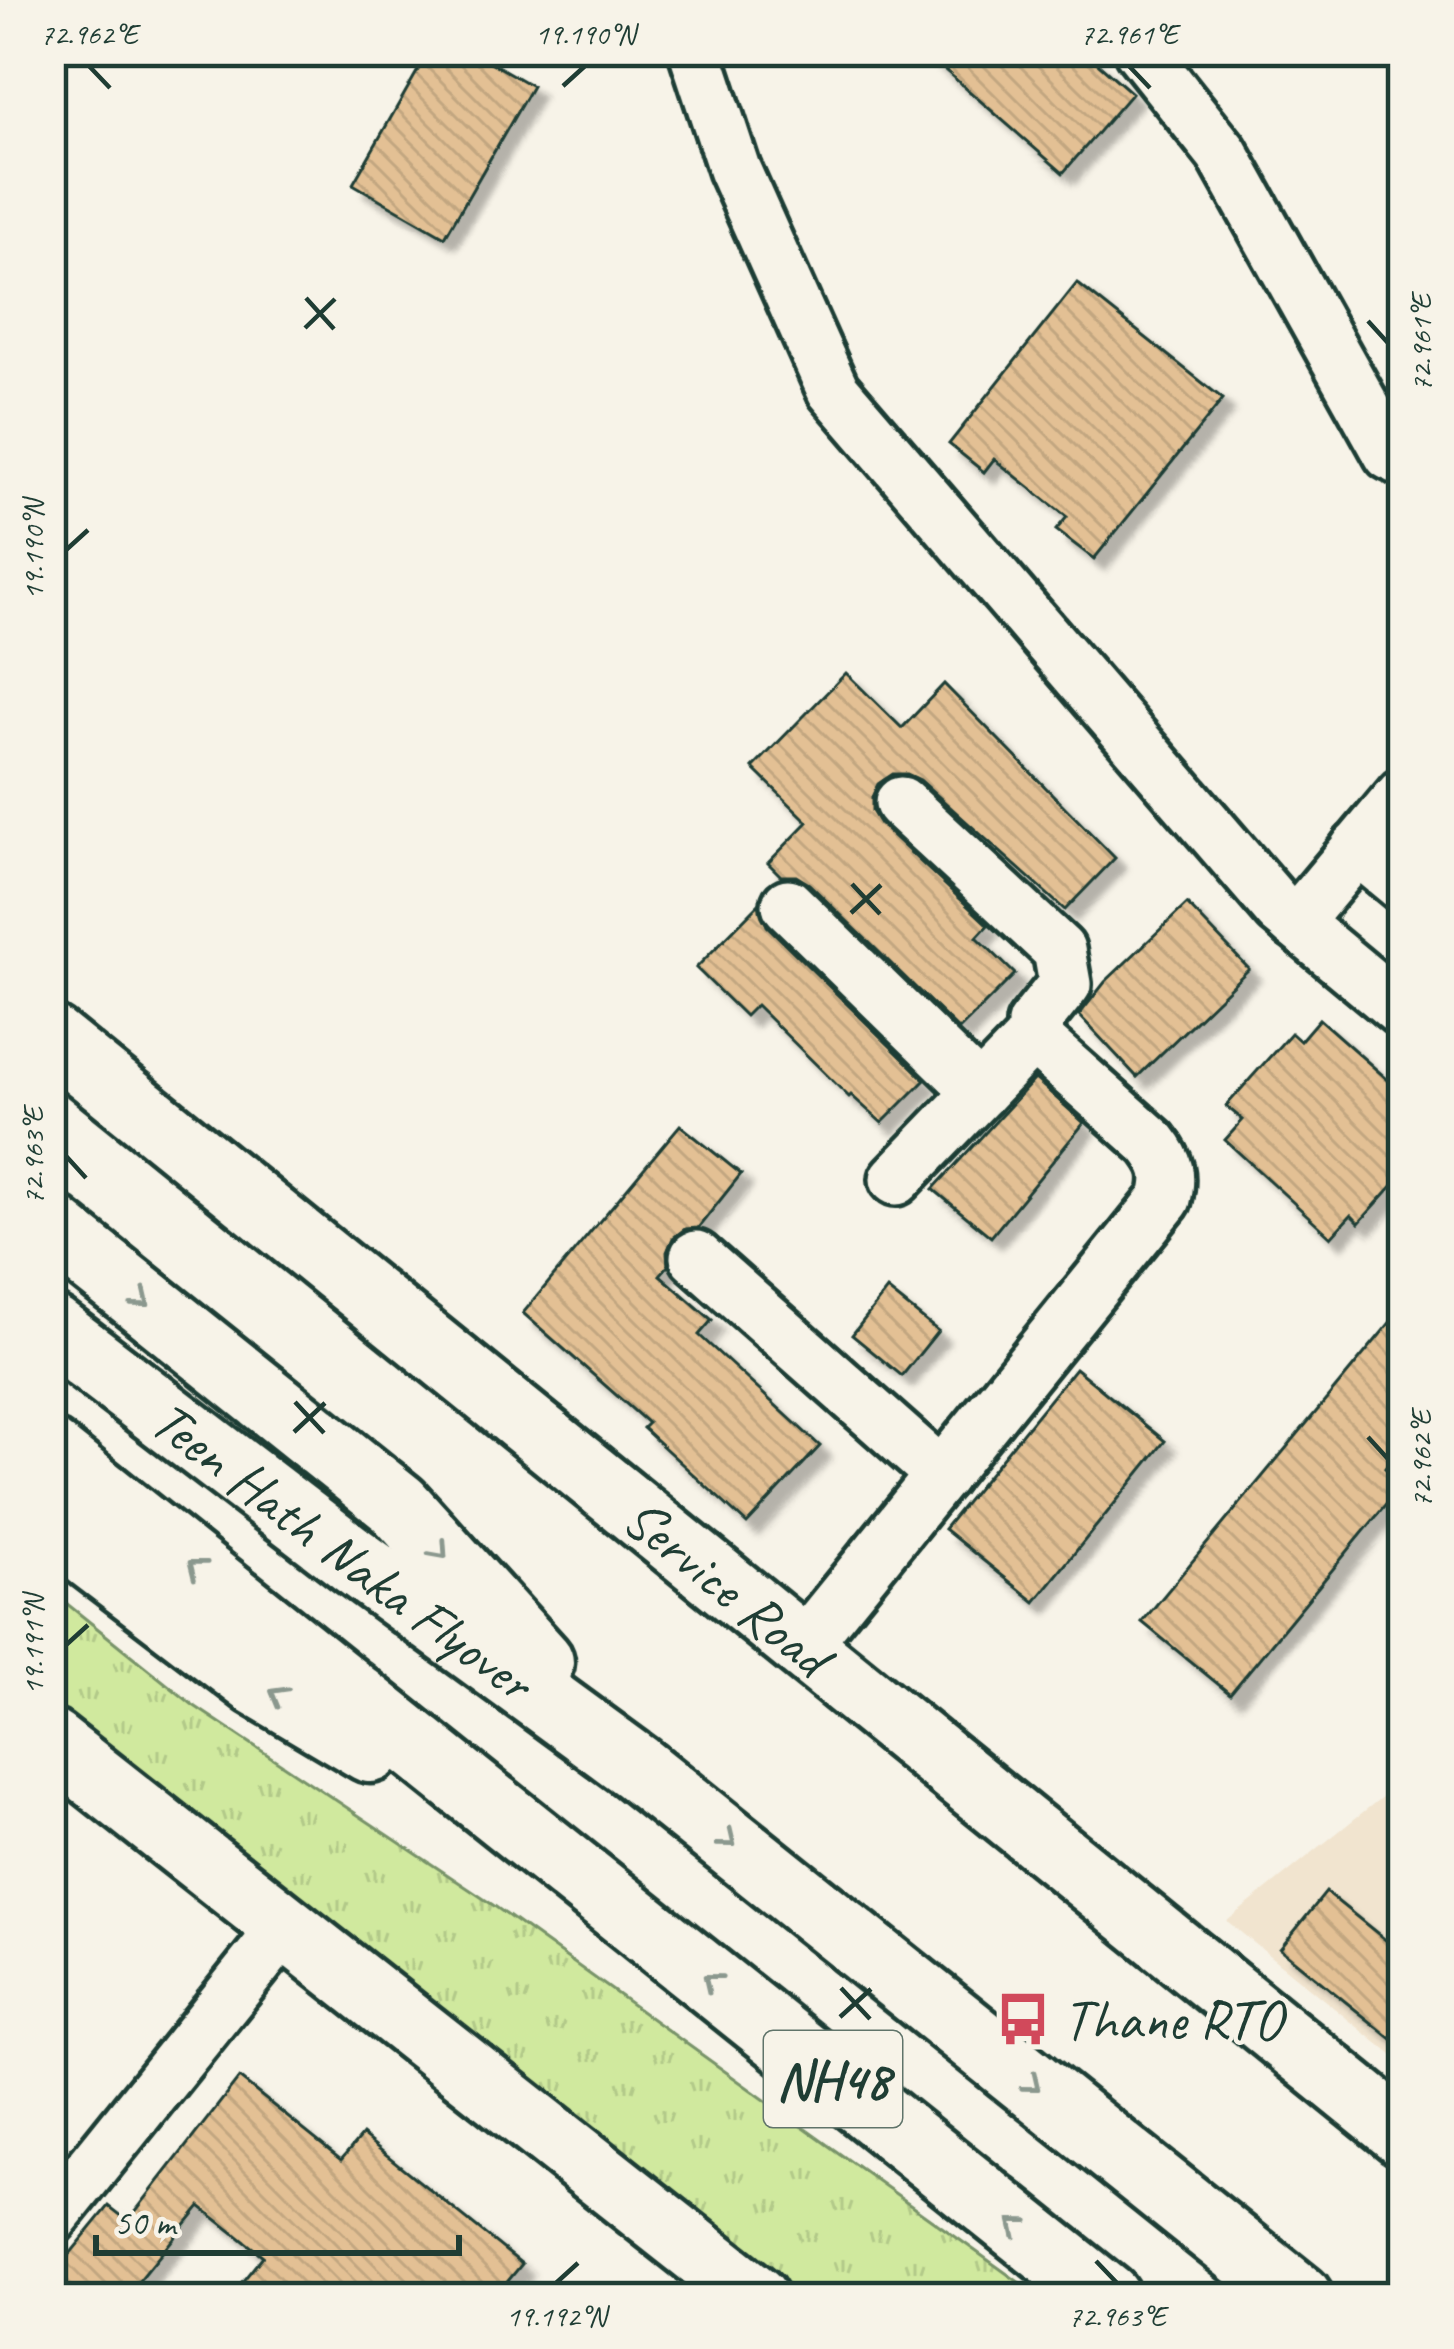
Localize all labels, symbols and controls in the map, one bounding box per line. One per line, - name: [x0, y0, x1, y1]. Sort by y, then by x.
- text: 72.962°E: [40, 15, 142, 53]
- text: 19.190°N: [535, 15, 640, 53]
- text: 72.961°E: [1080, 15, 1182, 53]
- text: 72.961°E: [1402, 290, 1440, 392]
- text: 19.190°N: [14, 495, 52, 600]
- text: 72.963°E: [14, 1103, 52, 1205]
- one-way arrow: [129, 1286, 151, 1307]
- street label: Teen Hath Naka Flyover: [137, 1384, 550, 1719]
- text: 72.962°E: [1402, 1406, 1440, 1508]
- street label: Service Road: [609, 1482, 850, 1697]
- one-way arrow: [425, 1538, 447, 1559]
- one-way arrow: [187, 1560, 209, 1581]
- text: 19.191°N: [14, 1590, 52, 1695]
- one-way arrow: [269, 1686, 291, 1709]
- one-way arrow: [714, 1826, 736, 1847]
- one-way arrow: [703, 1974, 725, 1995]
- place label: Thane RTO: [1063, 1984, 1287, 2056]
- bus stop icon: Thane RTO: [994, 1990, 1052, 2048]
- road number: NH48: [764, 2031, 902, 2127]
- one-way arrow: [1018, 2070, 1040, 2091]
- scale bar: [96, 2181, 459, 2255]
- text: 50 m: [114, 2200, 178, 2246]
- one-way arrow: [1007, 2218, 1029, 2239]
- text: 19.192°N: [506, 2297, 611, 2335]
- text: 72.963°E: [1068, 2297, 1170, 2335]

